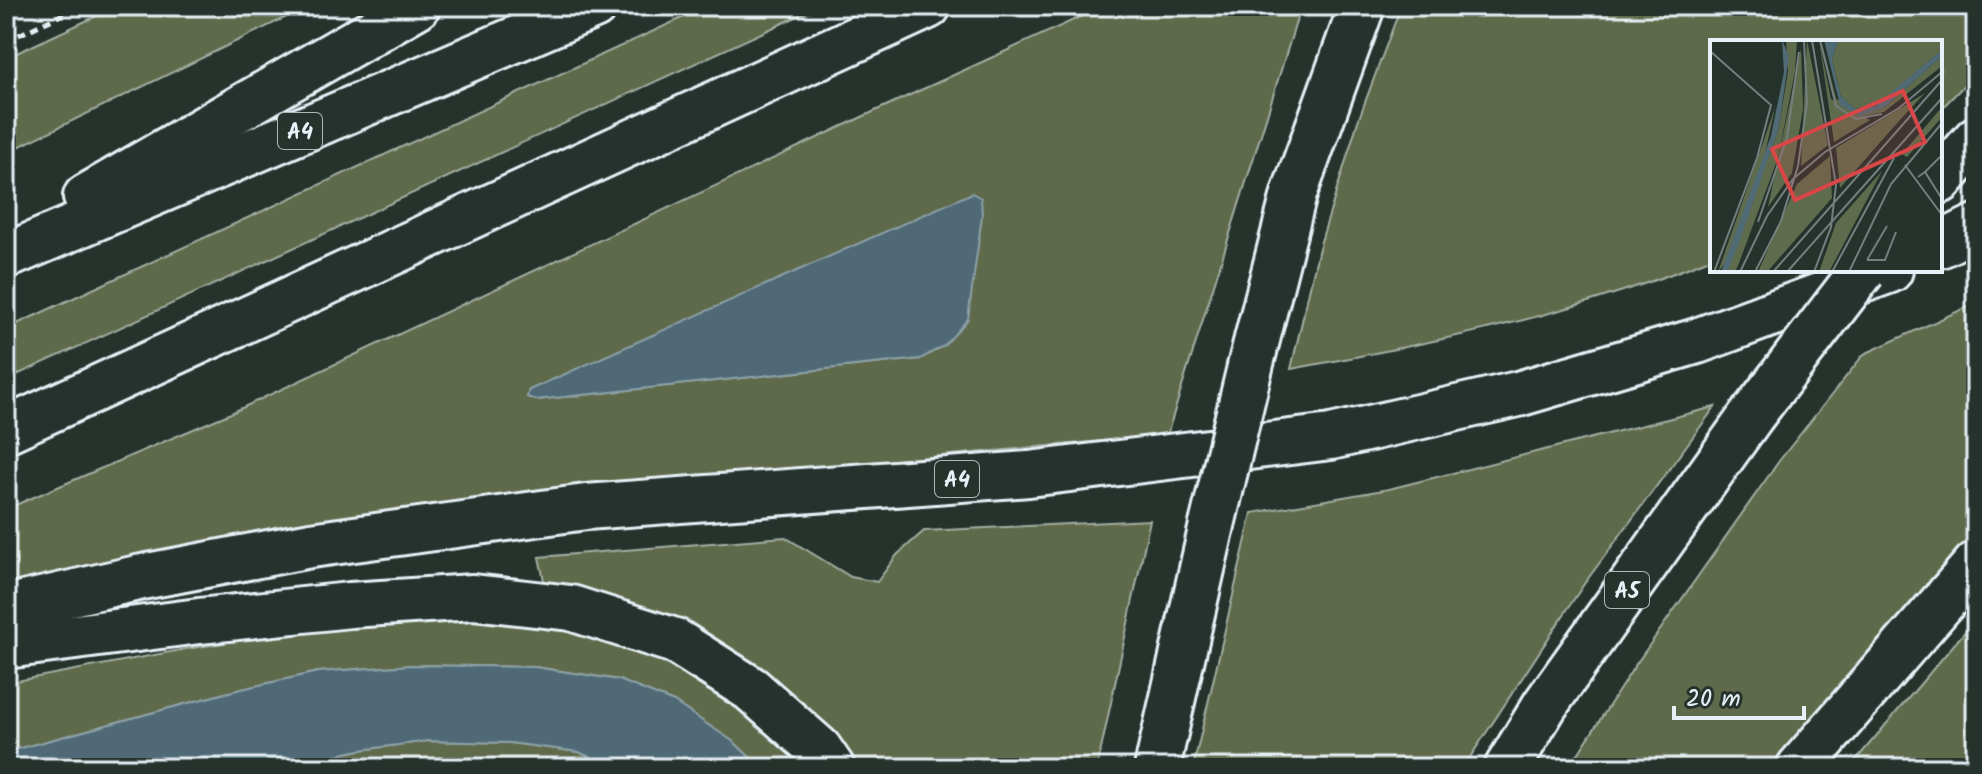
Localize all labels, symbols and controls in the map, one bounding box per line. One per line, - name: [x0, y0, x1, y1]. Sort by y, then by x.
- inset map: [1710, 40, 1942, 272]
- road number: A4: [278, 113, 322, 149]
- road number: A4: [935, 461, 979, 497]
- road number: A5: [1605, 572, 1649, 608]
- scale bar: [1674, 670, 1804, 720]
- text: 20 m: [1686, 680, 1741, 719]

